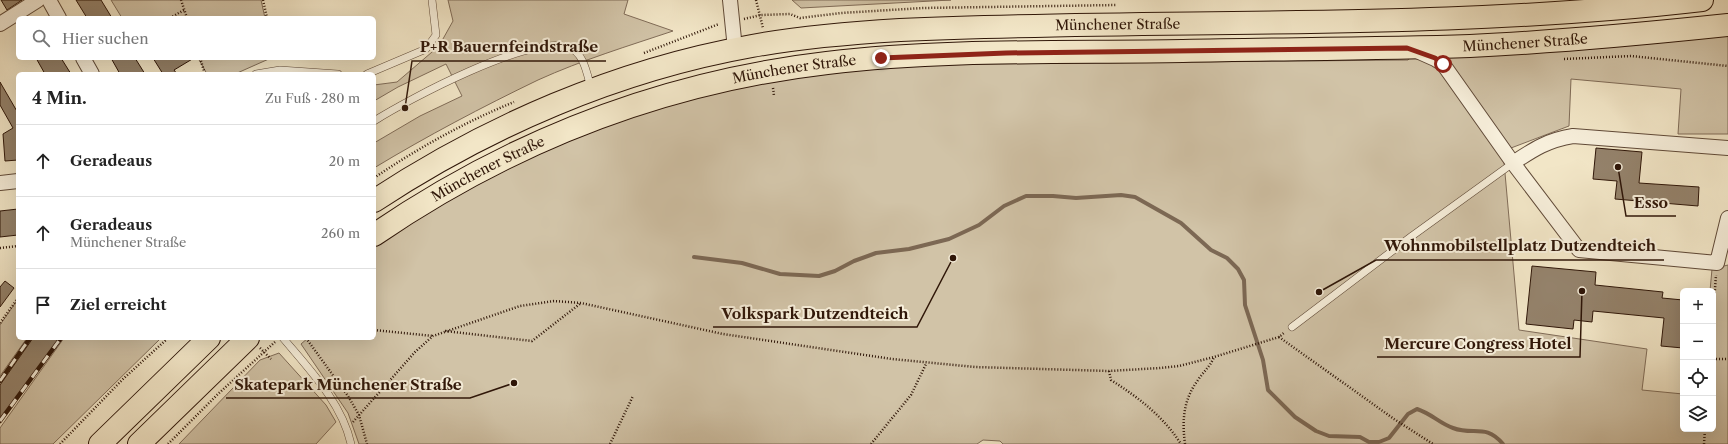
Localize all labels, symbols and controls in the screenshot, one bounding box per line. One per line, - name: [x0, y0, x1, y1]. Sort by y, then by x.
- street label: Münchener Straße: [1055, 15, 1181, 34]
- search box: [16, 16, 376, 60]
- icon: search: [30, 27, 52, 49]
- text: Hier suchen: [62, 29, 149, 48]
- street label: Münchener Straße: [1462, 29, 1588, 55]
- callout: P+R Bauernfeindstraße: [412, 34, 606, 61]
- text: P+R Bauernfeindstraße: [420, 37, 598, 56]
- route end: [872, 49, 890, 67]
- street label: Münchener Straße: [731, 51, 857, 88]
- route start: [1434, 55, 1452, 73]
- text: 4 Min.: [32, 88, 87, 108]
- text: Zu Fuß · 280 m: [265, 90, 360, 106]
- street label: Münchener Straße: [428, 132, 548, 205]
- icon: ahead: [32, 150, 54, 172]
- text: Geradeaus: [70, 151, 152, 170]
- text: 20 m: [329, 153, 360, 169]
- callout: Esso: [1626, 189, 1676, 216]
- text: Esso: [1634, 193, 1668, 212]
- text: Geradeaus: [70, 215, 152, 234]
- icon: ahead: [32, 222, 54, 244]
- text: 260 m: [321, 225, 360, 241]
- callout: Wohnmobilstellplatz Dutzendteich: [1376, 233, 1664, 260]
- text: Münchener Straße: [70, 234, 186, 250]
- text: Wohnmobilstellplatz Dutzendteich: [1383, 236, 1657, 255]
- map controls: [1680, 288, 1716, 432]
- button: +: [1680, 288, 1716, 324]
- icon: arrive: [32, 294, 54, 316]
- text: Ziel erreicht: [70, 295, 166, 314]
- callout: Volkspark Dutzendteich: [713, 300, 917, 327]
- text: Volkspark Dutzendteich: [721, 304, 909, 323]
- button: −: [1680, 324, 1716, 360]
- callout: Mercure Congress Hotel: [1377, 330, 1580, 357]
- text: Mercure Congress Hotel: [1384, 334, 1572, 353]
- button: locate: [1680, 360, 1716, 396]
- callout: Skatepark Münchener Straße: [226, 371, 470, 398]
- text: Skatepark Münchener Straße: [234, 375, 462, 394]
- button: layers: [1680, 396, 1716, 432]

